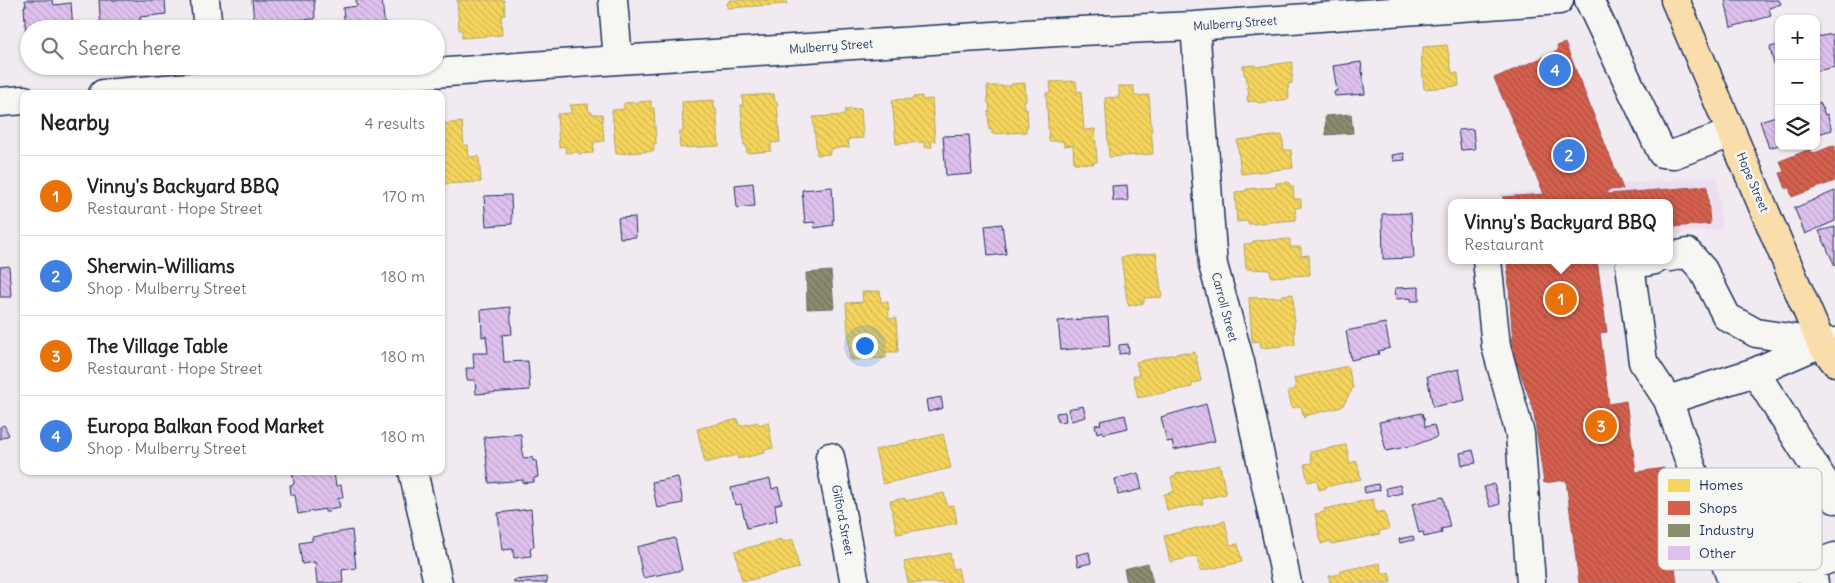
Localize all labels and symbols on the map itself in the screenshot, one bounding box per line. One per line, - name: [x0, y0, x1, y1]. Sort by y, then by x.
- street label: Mulberry Street: [1193, 13, 1277, 33]
- street label: Mulberry Street: [789, 36, 873, 56]
- pin: 4: [1539, 51, 1571, 89]
- pin: 2: [1553, 136, 1585, 174]
- street label: Hope Street: [1734, 150, 1772, 214]
- street label: Carroll Street: [1209, 271, 1241, 343]
- pin: 1: [1545, 280, 1577, 318]
- your location: [852, 333, 878, 359]
- pin: 3: [1585, 407, 1617, 445]
- legend: [1658, 468, 1822, 570]
- text: Homes: [1699, 476, 1743, 494]
- street label: Gilford Street: [829, 484, 857, 556]
- text: Shops: [1699, 499, 1737, 517]
- text: Industry: [1699, 521, 1754, 539]
- text: Other: [1699, 544, 1736, 562]

